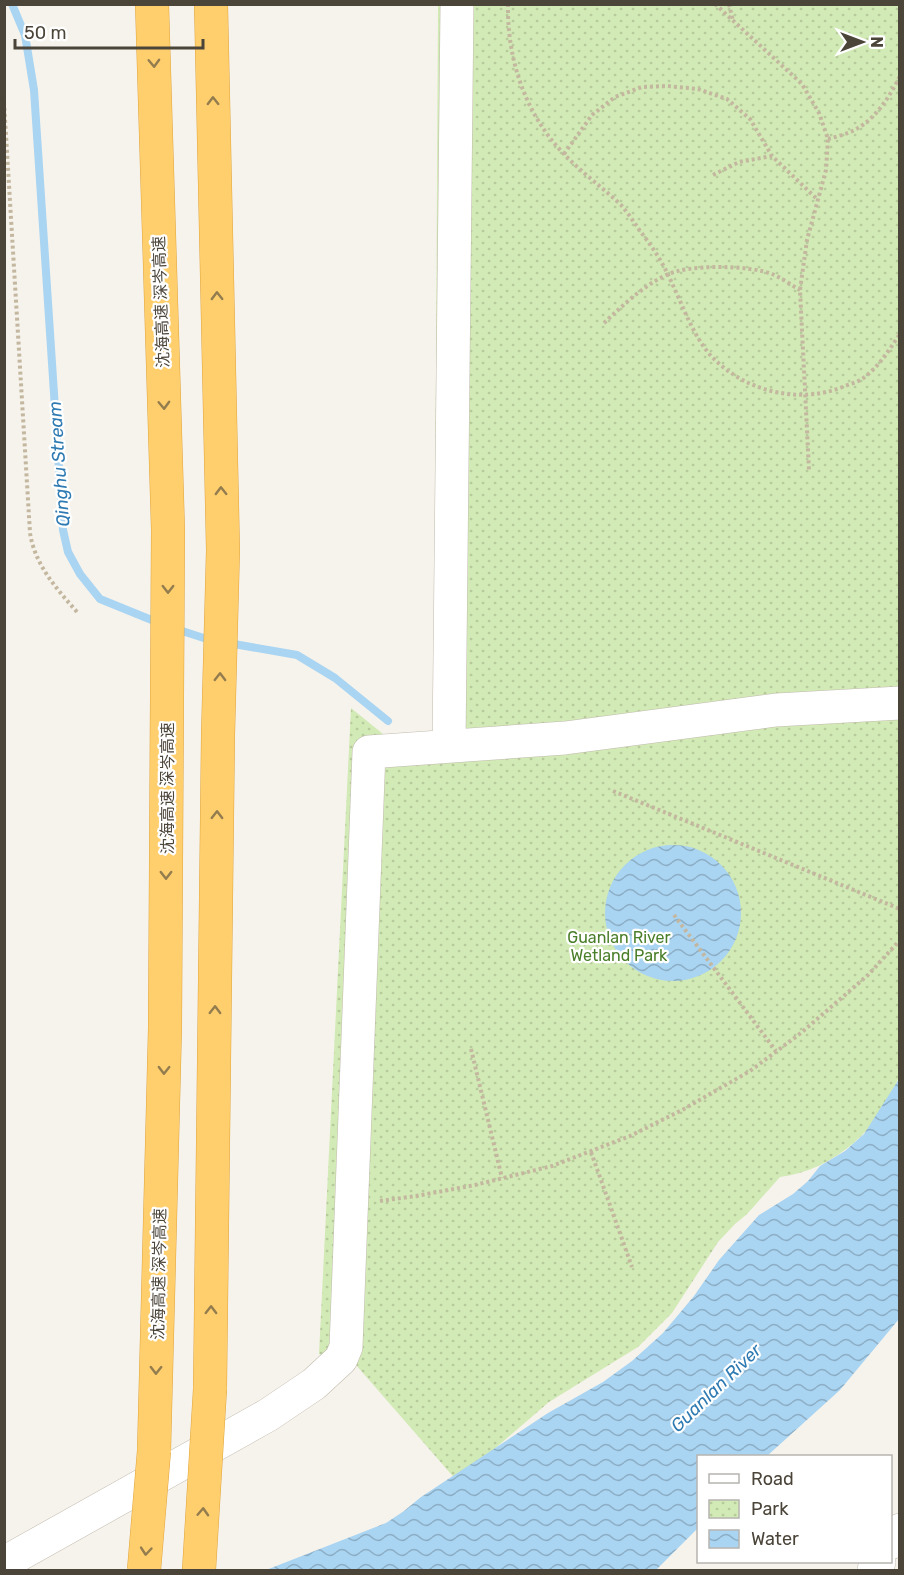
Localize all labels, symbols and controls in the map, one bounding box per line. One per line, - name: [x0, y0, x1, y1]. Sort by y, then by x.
- scale bar: [15, 12, 202, 50]
- north arrow: [832, 12, 892, 72]
- text: 50 m: [24, 22, 67, 44]
- text: N: [867, 36, 886, 48]
- one-way arrow: [148, 58, 160, 67]
- one-way arrow: [207, 97, 219, 106]
- street label: 沈海高速 深岑高速: [149, 236, 173, 368]
- one-way arrow: [211, 292, 224, 301]
- water label: Qinghu Stream: [44, 400, 74, 528]
- one-way arrow: [158, 400, 171, 409]
- one-way arrow: [215, 487, 228, 496]
- one-way arrow: [162, 584, 174, 593]
- one-way arrow: [213, 672, 226, 681]
- street label: 沈海高速 深岑高速: [158, 722, 177, 854]
- one-way arrow: [211, 810, 223, 819]
- one-way arrow: [160, 871, 172, 880]
- park label: Guanlan River Wetland Park: [567, 928, 671, 965]
- one-way arrow: [209, 1005, 221, 1014]
- one-way arrow: [158, 1066, 170, 1075]
- street label: 沈海高速 深岑高速: [148, 1208, 170, 1340]
- one-way arrow: [205, 1305, 217, 1314]
- water label: Guanlan River: [666, 1338, 767, 1437]
- one-way arrow: [150, 1366, 163, 1375]
- legend: [697, 1455, 892, 1563]
- text: Road: [751, 1468, 794, 1490]
- text: Park: [751, 1498, 789, 1520]
- one-way arrow: [196, 1508, 209, 1517]
- text: Water: [751, 1528, 799, 1550]
- one-way arrow: [140, 1547, 153, 1556]

